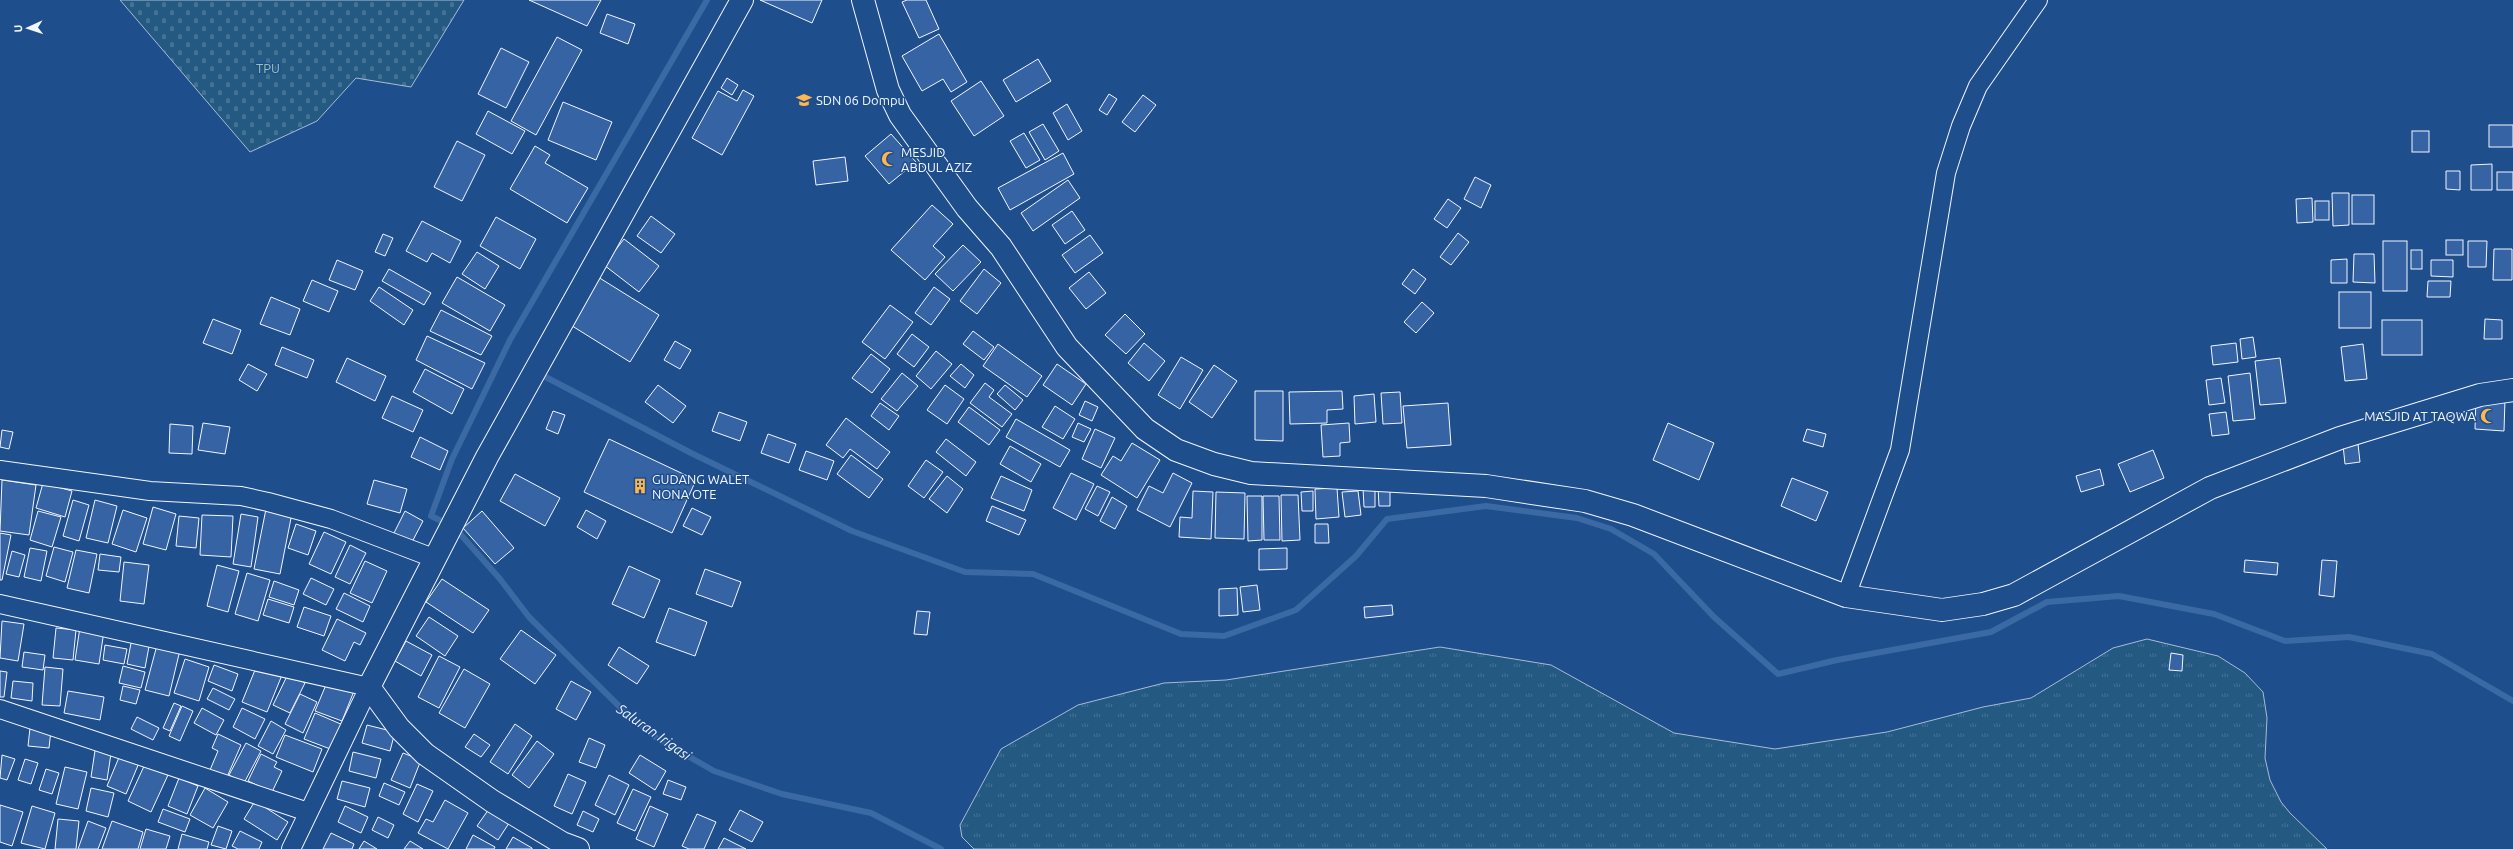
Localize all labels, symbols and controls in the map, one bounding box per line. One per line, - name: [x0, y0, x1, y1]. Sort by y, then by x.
- north arrow: [8, 8, 48, 48]
- text: U: [12, 24, 24, 33]
- park label: TPU: [256, 61, 280, 75]
- school or university icon: SDN 06 Dompu: [795, 91, 813, 109]
- place label: SDN 06 Dompu: [816, 93, 905, 107]
- place label: MESJID ABDUL AZIZ: [901, 145, 972, 174]
- mosque icon: MESJID ABDUL AZIZ: [880, 150, 898, 168]
- mosque icon: MASJID AT TAQWA: [2479, 407, 2497, 425]
- place label: MASJID AT TAQWA: [2364, 409, 2477, 424]
- place label: GUDANG WALET NONA OTE: [652, 472, 749, 501]
- building icon: GUDANG WALET NONA OTE: [631, 477, 649, 495]
- water label: Saluran Irigasi: [613, 700, 695, 764]

